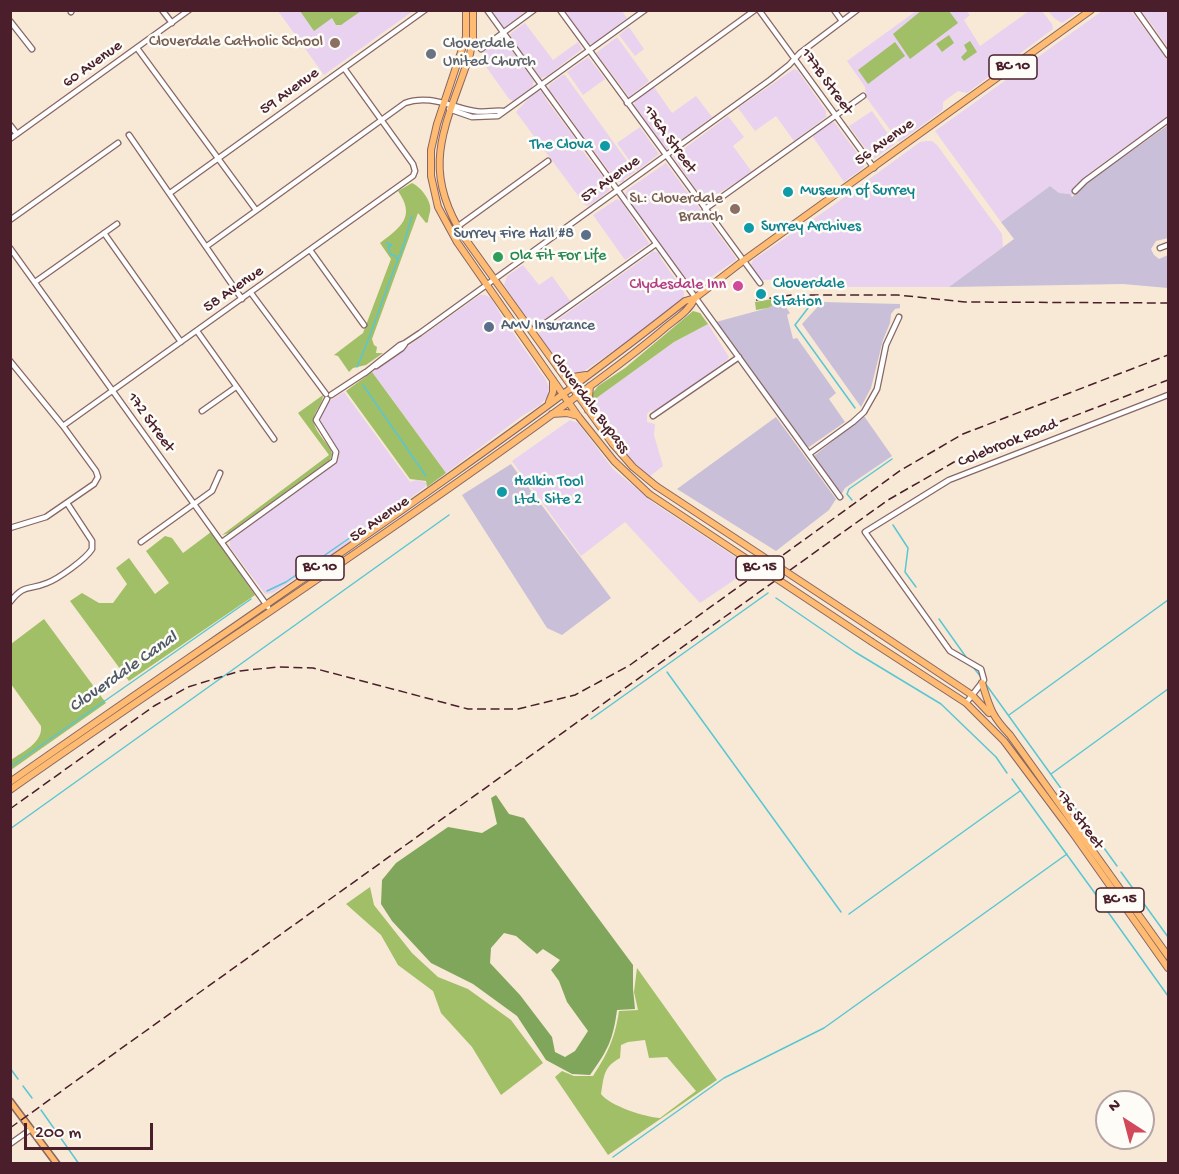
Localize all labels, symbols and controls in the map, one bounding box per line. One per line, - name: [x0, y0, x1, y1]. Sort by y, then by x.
- place label: Cloverdale Catholic School: [149, 33, 323, 53]
- place label: Cloverdale United Church: [443, 35, 536, 73]
- marker: Cloverdale Catholic School: [328, 36, 342, 50]
- street label: 60 Avenue: [59, 37, 127, 93]
- street label: 177B Street: [795, 45, 857, 119]
- marker: Cloverdale United Church: [424, 47, 438, 61]
- road number: BC 10: [989, 55, 1037, 79]
- street label: 59 Avenue: [257, 64, 323, 120]
- street label: 176A Street: [638, 102, 700, 178]
- street label: 56 Avenue: [852, 115, 918, 171]
- place label: The Clova: [530, 136, 593, 156]
- marker: The Clova: [598, 139, 612, 153]
- street label: 57 Avenue: [578, 152, 644, 208]
- place label: Museum of Surrey: [800, 182, 915, 202]
- marker: Museum of Surrey: [781, 185, 795, 199]
- place label: SL: Cloverdale Branch: [629, 190, 723, 228]
- marker: SL: Cloverdale Branch: [728, 202, 742, 216]
- place label: Surrey Archives: [761, 218, 861, 238]
- marker: Surrey Archives: [742, 221, 756, 235]
- place label: Surrey Fire Hall #8: [454, 225, 574, 245]
- marker: Surrey Fire Hall #8: [579, 228, 593, 242]
- place label: Ola Fit For Life: [510, 247, 606, 267]
- marker: Ola Fit For Life: [491, 250, 505, 264]
- street label: 58 Avenue: [200, 262, 268, 318]
- place label: Cloverdale Station: [773, 275, 845, 313]
- place label: Clydesdale Inn: [630, 276, 726, 296]
- marker: Clydesdale Inn: [731, 279, 745, 293]
- marker: Cloverdale Station: [754, 287, 768, 301]
- place label: AMV Insurance: [501, 317, 595, 337]
- marker: AMV Insurance: [482, 320, 496, 334]
- street label: Cloverdale Bypass: [545, 350, 633, 458]
- street label: 172 Street: [122, 389, 178, 457]
- street label: Colebrook Road: [956, 415, 1060, 473]
- place label: Halkin Tool Ltd. Site 2: [514, 473, 584, 511]
- marker: Halkin Tool Ltd. Site 2: [495, 485, 509, 499]
- street label: 56 Avenue: [346, 493, 414, 547]
- road number: BC 10: [296, 556, 344, 580]
- road number: BC 15: [736, 556, 784, 580]
- water label: Cloverdale Canal: [66, 628, 182, 718]
- street label: 176 Street: [1051, 786, 1107, 854]
- road number: BC 15: [1096, 888, 1144, 912]
- north arrow: [1095, 1090, 1155, 1150]
- text: N: [1105, 1096, 1125, 1117]
- scale bar: [27, 1111, 156, 1149]
- text: 200 m: [35, 1123, 81, 1144]

